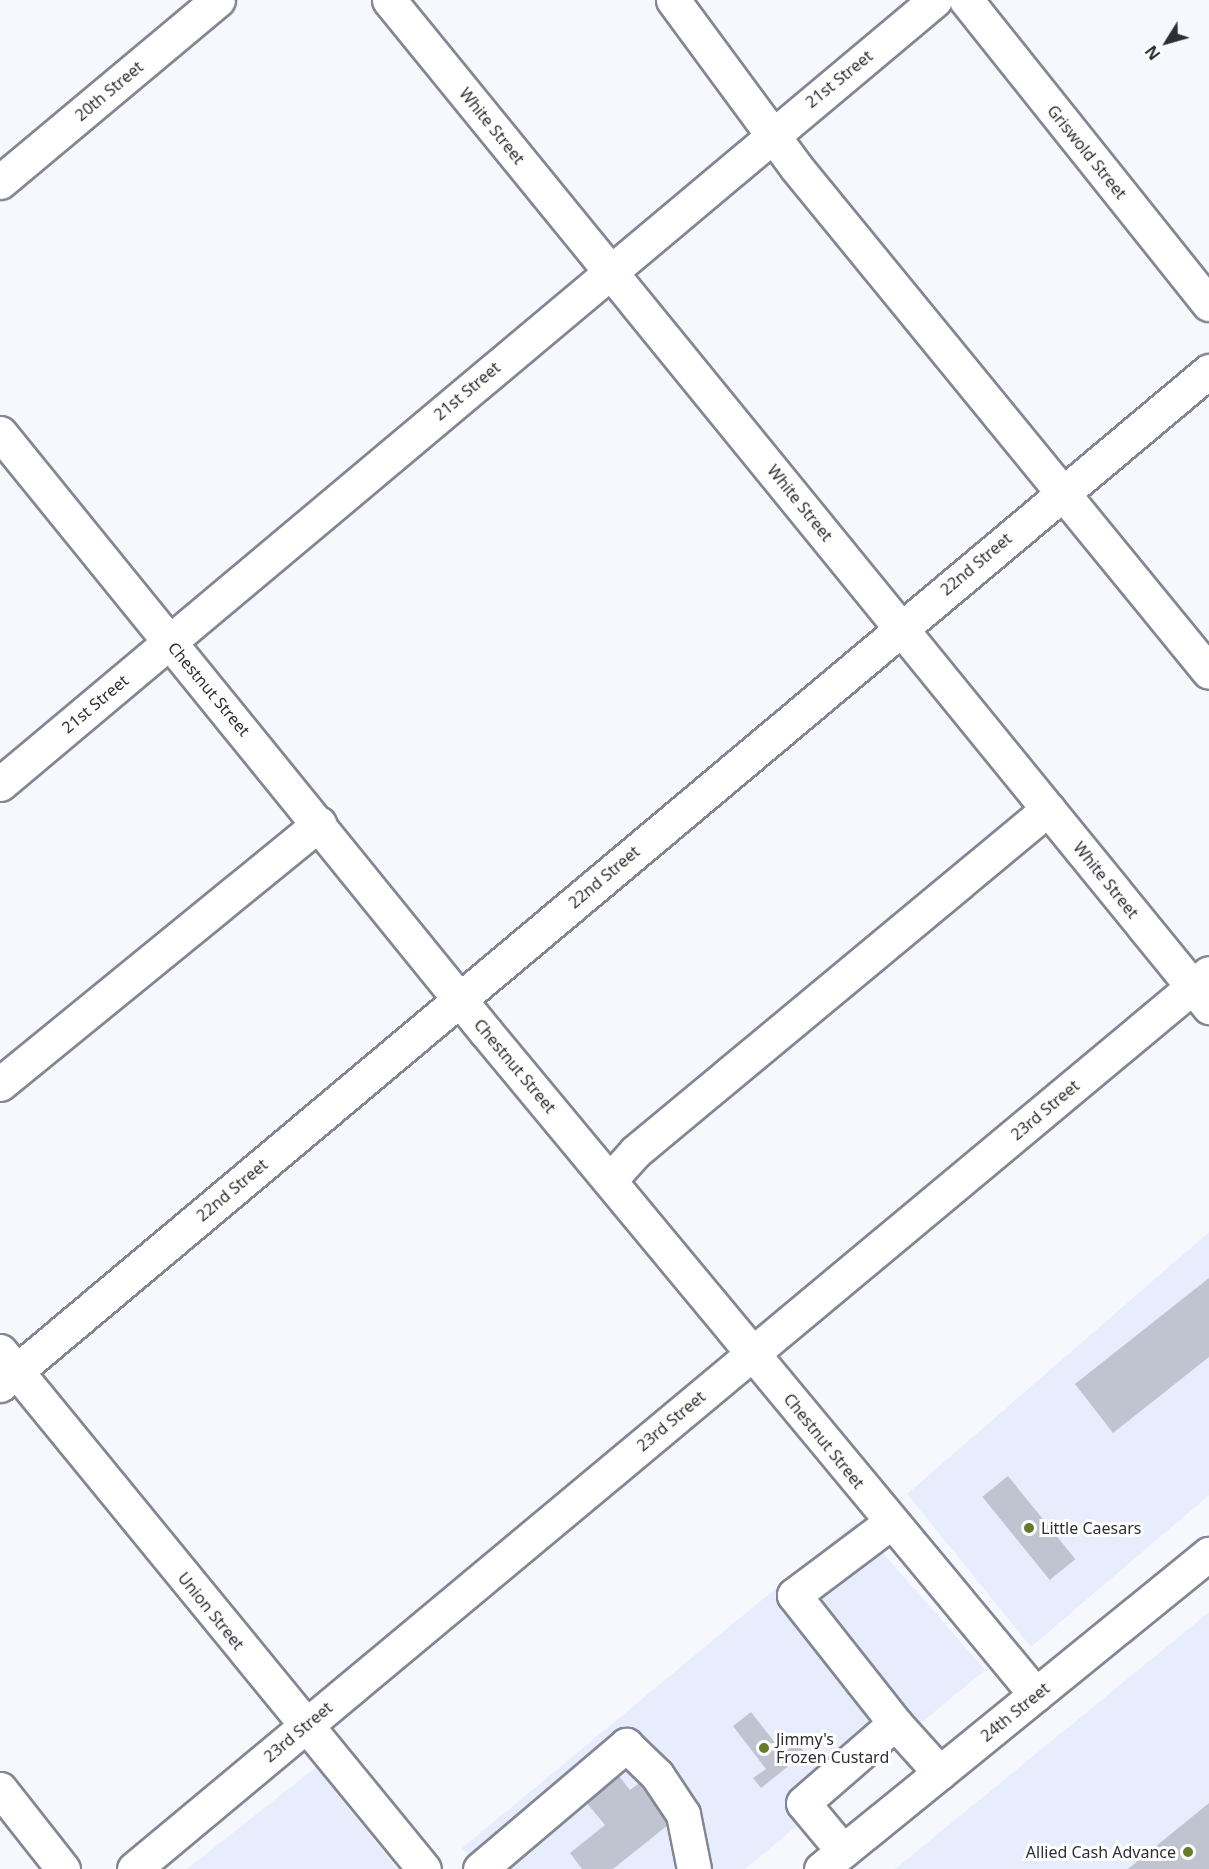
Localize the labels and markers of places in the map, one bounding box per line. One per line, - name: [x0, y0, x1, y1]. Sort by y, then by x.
- place label: Little Caesars: [1041, 1518, 1141, 1538]
- marker: Little Caesars: [1022, 1521, 1036, 1535]
- place label: Jimmy's Frozen Custard: [776, 1729, 889, 1767]
- marker: Jimmy's Frozen Custard: [757, 1741, 771, 1755]
- place label: Allied Cash Advance: [1026, 1842, 1176, 1862]
- marker: Allied Cash Advance: [1181, 1845, 1195, 1859]

